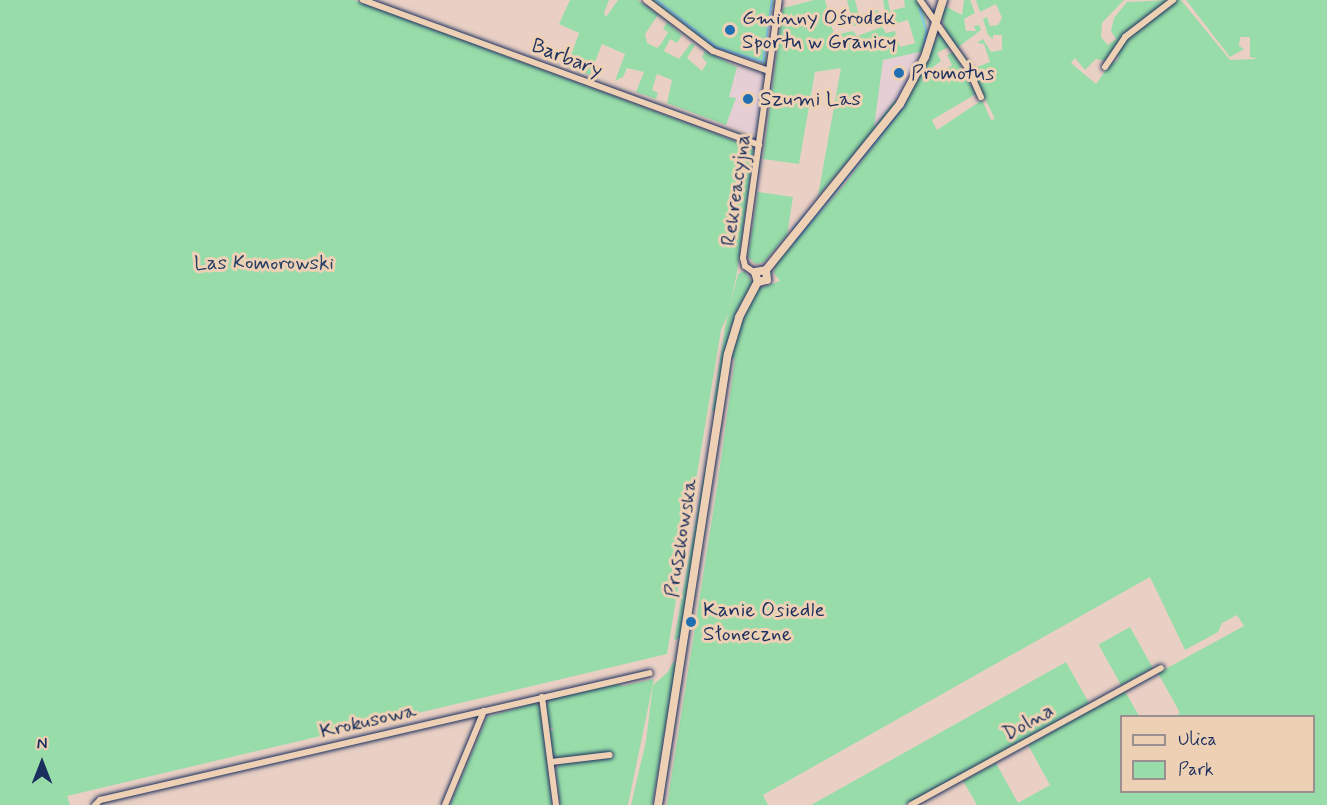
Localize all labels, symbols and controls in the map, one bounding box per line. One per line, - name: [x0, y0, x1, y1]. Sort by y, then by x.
- place label: Gminny Ośrodek Sportu w Granicy: [742, 5, 902, 55]
- marker: Gminny Ośrodek Sportu w Granicy: [723, 23, 737, 37]
- street label: Barbary: [528, 33, 606, 83]
- place label: Promotus: [911, 60, 994, 86]
- marker: Promotus: [892, 66, 906, 80]
- place label: Szumi Las: [760, 86, 859, 112]
- marker: Szumi Las: [741, 92, 755, 106]
- street label: Rekreacyjna: [716, 132, 756, 248]
- park label: Las Komorowski: [191, 250, 337, 276]
- street label: Pruszkowska: [659, 477, 703, 599]
- place label: Kanie Osiedle Słoneczne: [703, 597, 825, 647]
- marker: Kanie Osiedle Słoneczne: [684, 615, 698, 629]
- street label: Krokusowa: [317, 698, 419, 744]
- street label: Dolna: [998, 698, 1058, 746]
- legend: [1120, 715, 1315, 793]
- text: Ulica: [1178, 728, 1217, 752]
- north arrow: [12, 733, 72, 793]
- text: N: [37, 734, 47, 755]
- text: Park: [1178, 758, 1214, 782]

